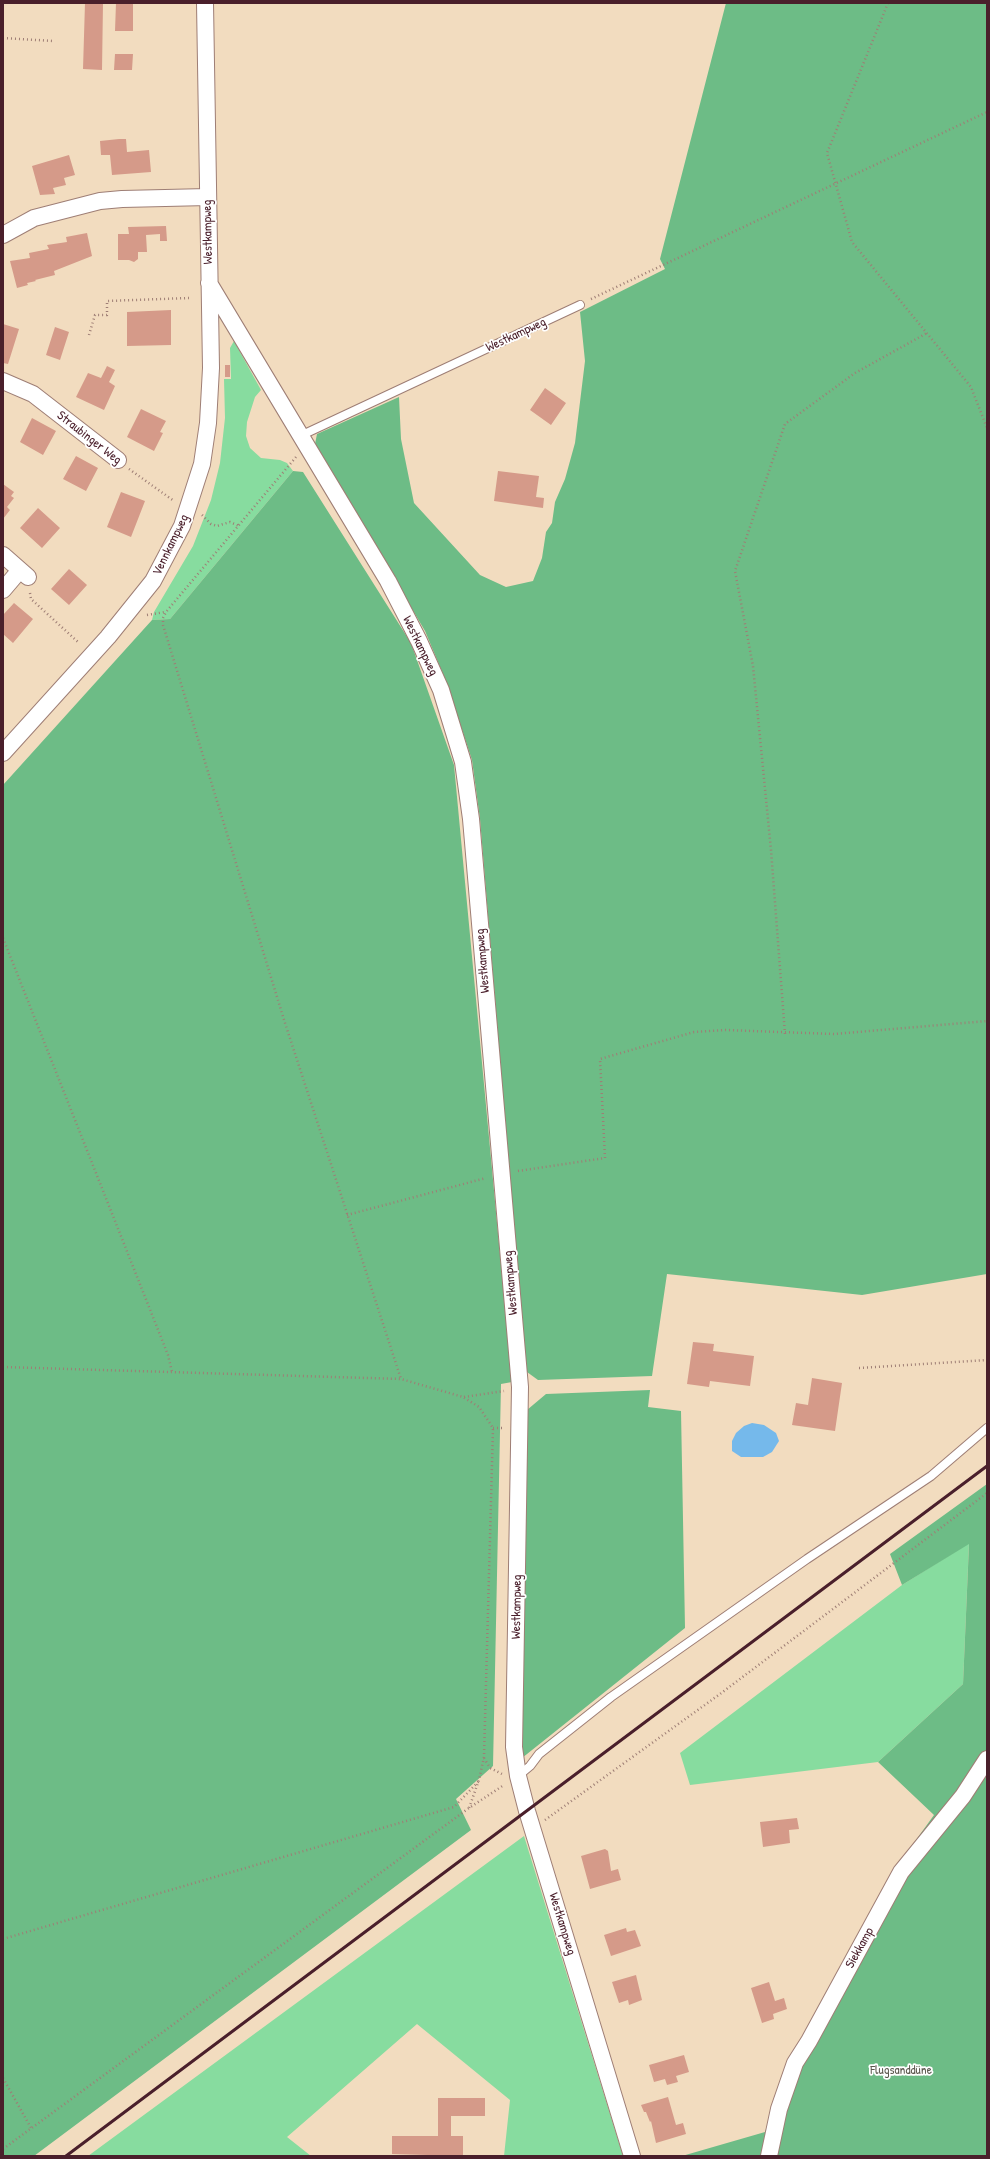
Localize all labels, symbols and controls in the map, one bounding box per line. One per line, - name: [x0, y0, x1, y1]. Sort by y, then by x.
- street label: Westkampweg: [200, 200, 216, 264]
- street label: Westkampweg: [483, 314, 549, 356]
- street label: Straubinger Weg: [54, 408, 124, 468]
- street label: Vennkampweg: [150, 512, 192, 578]
- street label: Westkampweg: [399, 614, 441, 678]
- street label: Westkampweg: [472, 928, 494, 994]
- street label: Westkampweg: [500, 1250, 522, 1316]
- street label: Westkampweg: [509, 1575, 525, 1639]
- street label: Westkampweg: [545, 1891, 579, 1957]
- street label: Siekkamp: [842, 1925, 878, 1971]
- park label: Flugsanddüne: [870, 2063, 932, 2079]

